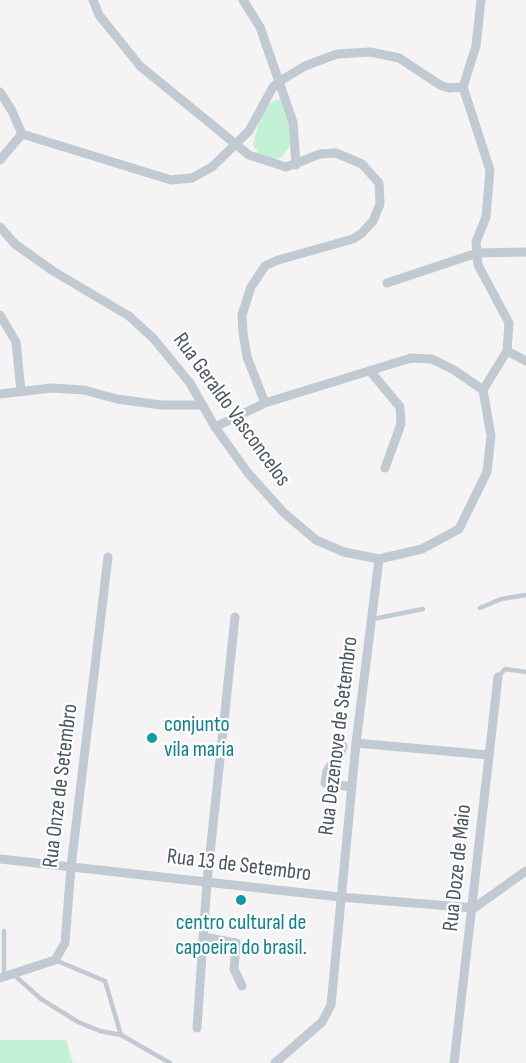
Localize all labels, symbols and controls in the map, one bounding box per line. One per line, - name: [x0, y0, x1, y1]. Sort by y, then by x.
- street label: Rua Geraldo Vasconcelos: [167, 328, 295, 492]
- street label: Rua Dezenove de Setembro: [314, 635, 364, 837]
- street label: Rua Onze de Setembro: [38, 703, 84, 869]
- place label: conjunto vila maria: [164, 712, 234, 764]
- marker: conjunto vila maria: [145, 731, 159, 745]
- street label: Rua Doze de Maio: [438, 803, 478, 933]
- street label: Rua 13 de Setembro: [165, 844, 313, 888]
- marker: centro cultural de capoeira do brasil.: [234, 893, 248, 907]
- place label: centro cultural de capoeira do brasil.: [175, 910, 307, 962]

